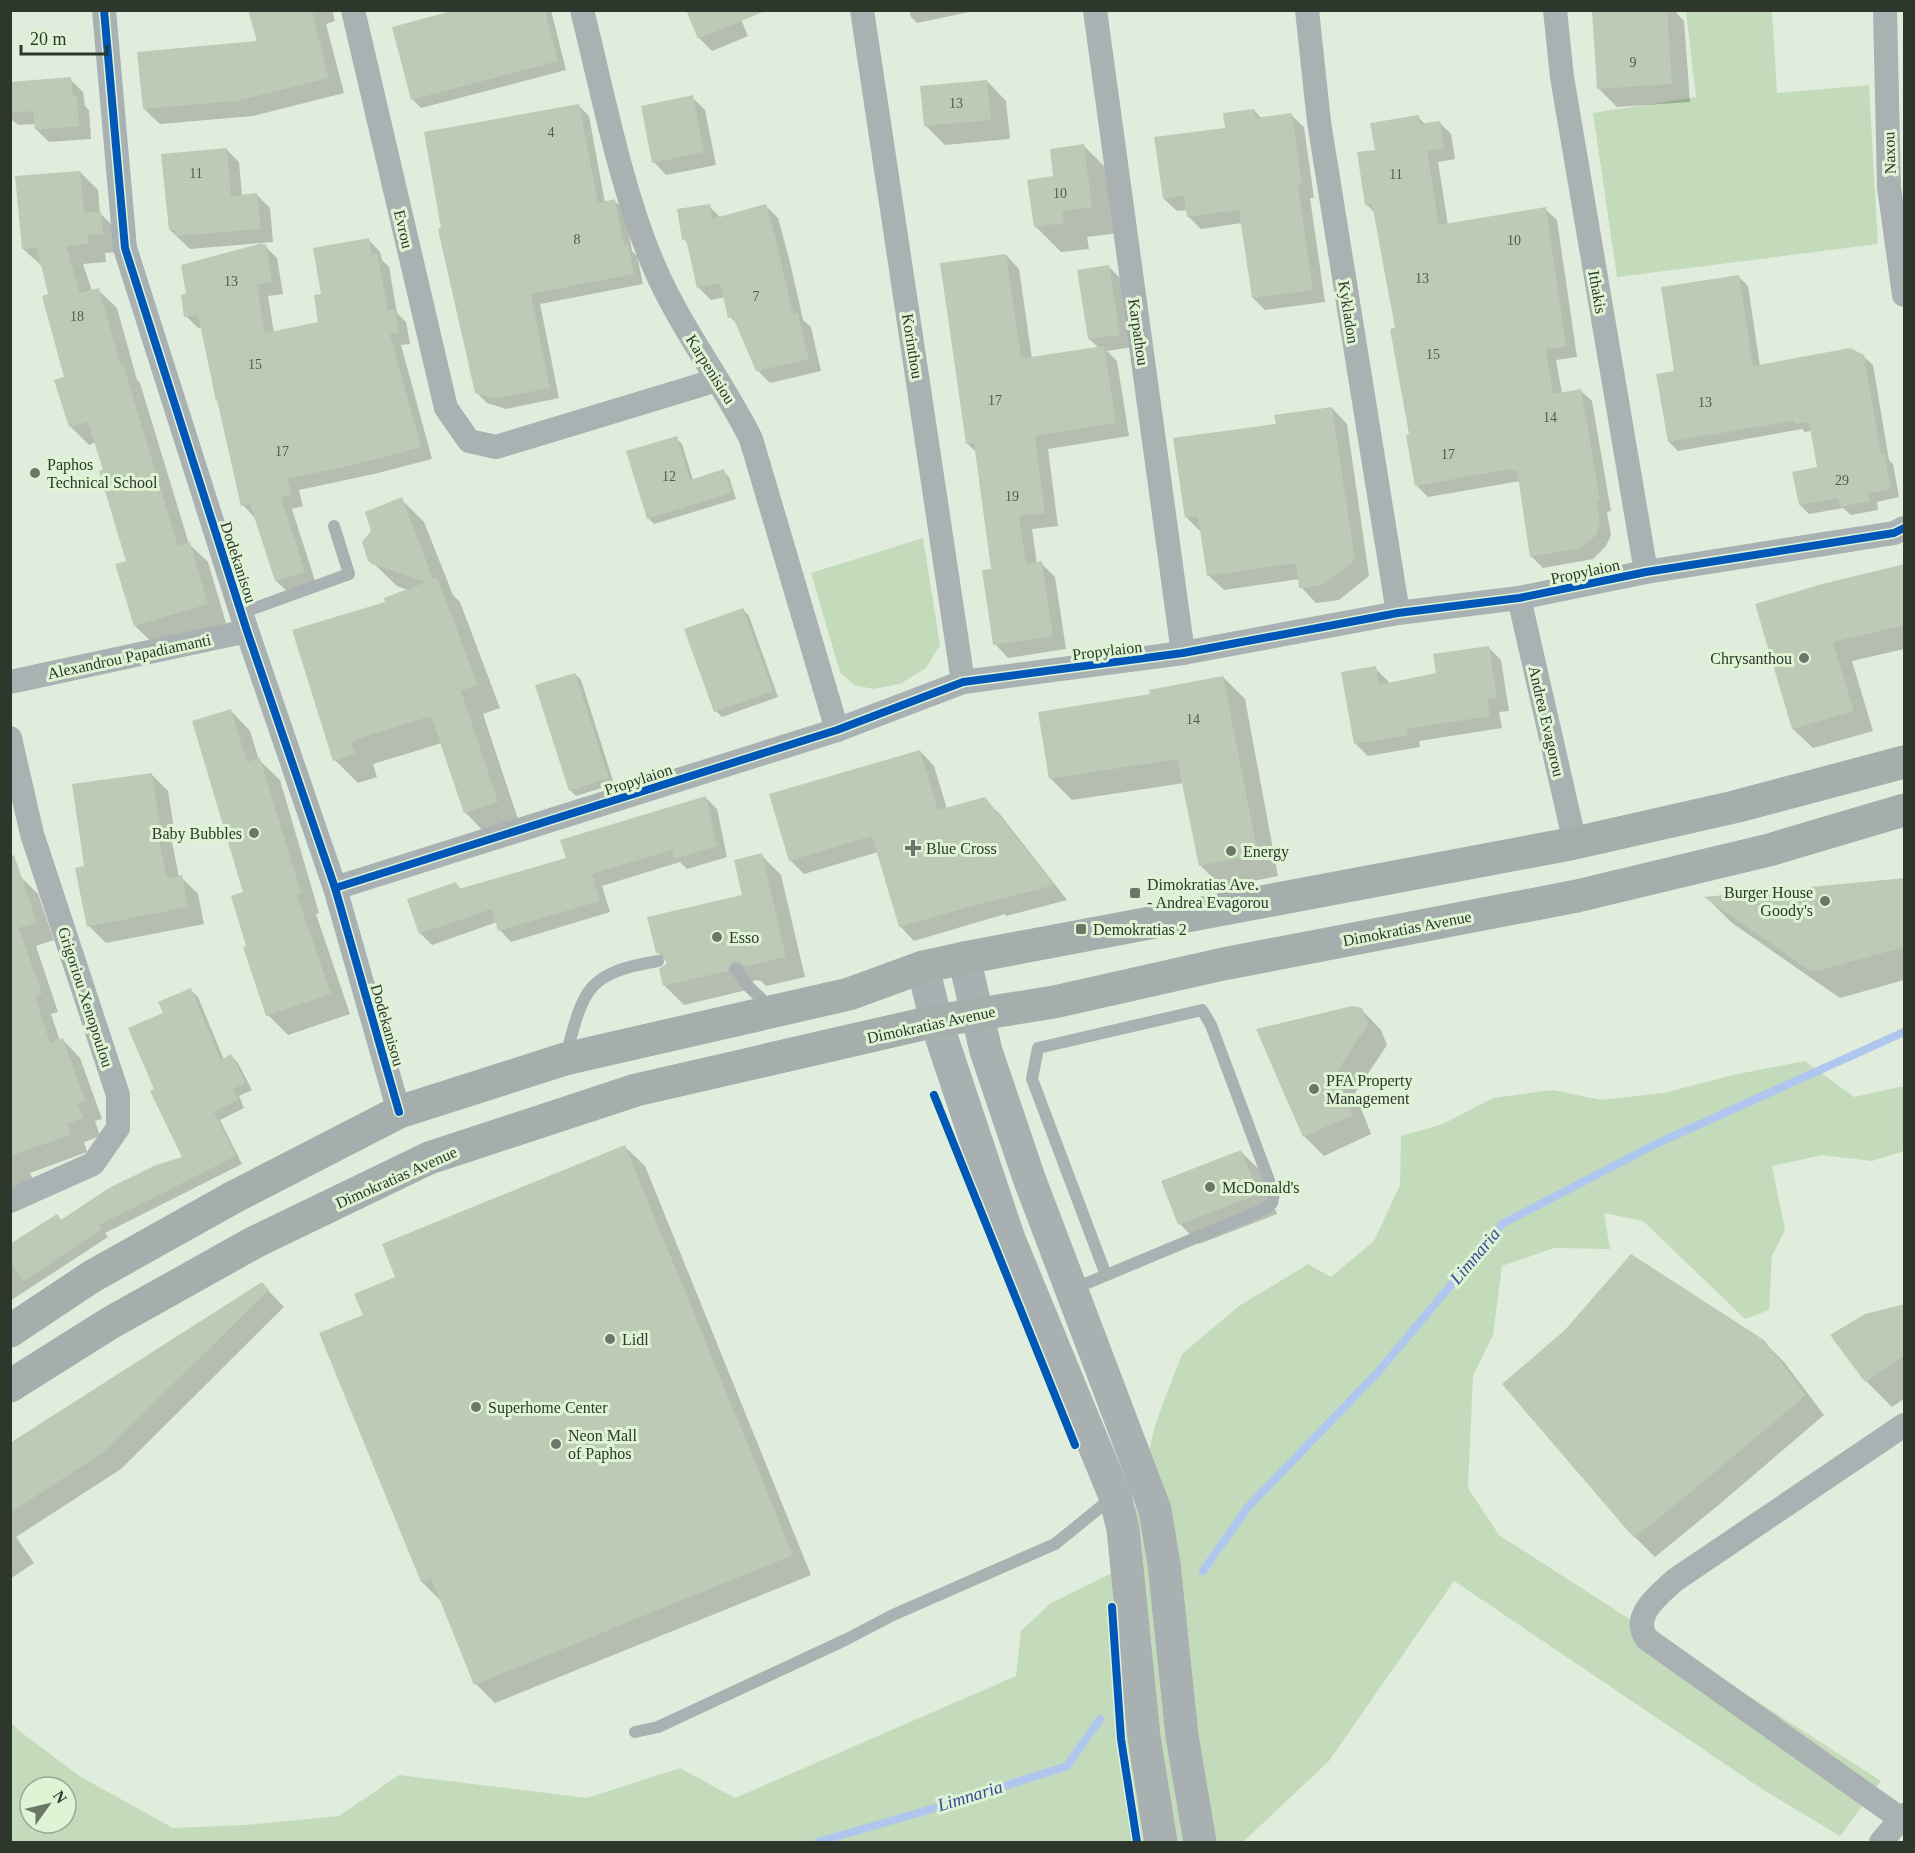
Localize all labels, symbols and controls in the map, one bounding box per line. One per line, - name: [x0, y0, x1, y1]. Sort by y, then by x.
- scale bar: [21, 18, 106, 56]
- text: 20 m: [30, 29, 67, 49]
- house number: 9: [1630, 55, 1637, 70]
- house number: 13: [949, 96, 963, 111]
- house number: 4: [548, 125, 555, 140]
- street label: Naxou: [1880, 131, 1899, 175]
- house number: 11: [189, 166, 203, 181]
- house number: 11: [1389, 167, 1403, 182]
- house number: 10: [1053, 186, 1067, 201]
- street label: Evrou: [391, 208, 416, 250]
- house number: 8: [574, 232, 581, 247]
- house number: 10: [1507, 233, 1521, 248]
- street label: Ithakis: [1585, 269, 1610, 315]
- house number: 13: [1415, 271, 1429, 286]
- house number: 13: [224, 274, 238, 289]
- street label: Kykladon: [1334, 280, 1362, 345]
- house number: 7: [753, 289, 760, 304]
- street label: Karpathou: [1124, 297, 1152, 367]
- house number: 18: [70, 309, 84, 324]
- street label: Korinthou: [899, 312, 926, 380]
- street label: Karpenisiou: [682, 332, 739, 407]
- house number: 15: [1426, 347, 1440, 362]
- house number: 15: [248, 357, 262, 372]
- house number: 17: [988, 393, 1002, 408]
- house number: 13: [1698, 395, 1712, 410]
- house number: 14: [1543, 410, 1557, 425]
- house number: 17: [275, 444, 289, 459]
- house number: 17: [1441, 447, 1455, 462]
- place label: Paphos Technical School: [47, 456, 158, 491]
- marker: Paphos Technical School: [28, 466, 42, 480]
- house number: 12: [662, 469, 676, 484]
- house number: 29: [1835, 473, 1849, 488]
- house number: 19: [1005, 489, 1019, 504]
- street label: Dodekanisou: [217, 519, 260, 605]
- street label: Propylaion: [1549, 556, 1621, 588]
- street label: Alexandrou Papadiamanti: [46, 631, 213, 683]
- street label: Propylaion: [1071, 638, 1143, 664]
- place label: Chrysanthou: [1710, 650, 1792, 668]
- marker: Chrysanthou: [1797, 651, 1811, 665]
- street label: Andrea Evagorou: [1525, 664, 1568, 778]
- house number: 14: [1186, 712, 1200, 727]
- street label: Propylaion: [602, 761, 674, 799]
- place label: Baby Bubbles: [152, 825, 242, 843]
- marker: Baby Bubbles: [247, 826, 261, 840]
- marker: Blue Cross: [904, 839, 922, 857]
- place label: Blue Cross: [926, 840, 997, 857]
- place label: Energy: [1243, 843, 1289, 861]
- marker: Energy: [1224, 844, 1238, 858]
- place label: Dimokratias Ave. - Andrea Evagorou: [1147, 876, 1269, 912]
- place label: Burger House Goody's: [1724, 884, 1813, 920]
- marker: Dimokratias Ave. - Andrea Evagorou: [1128, 886, 1142, 900]
- marker: Burger House Goody's: [1818, 894, 1832, 908]
- street label: Dimokratias Avenue: [1341, 908, 1473, 949]
- place label: Demokratias 2: [1093, 921, 1187, 938]
- marker: Demokratias 2: [1074, 922, 1088, 936]
- street label: Grigoriou Xenopoulou: [54, 925, 116, 1070]
- place label: Esso: [729, 929, 759, 946]
- marker: Esso: [710, 930, 724, 944]
- street label: Dodekanisou: [368, 982, 407, 1068]
- street label: Dimokratias Avenue: [865, 1003, 997, 1046]
- place label: PFA Property Management: [1326, 1072, 1412, 1108]
- marker: PFA Property Management: [1307, 1082, 1321, 1096]
- street label: Dimokratias Avenue: [333, 1143, 459, 1212]
- place label: McDonald's: [1222, 1179, 1300, 1196]
- marker: McDonald's: [1203, 1180, 1217, 1194]
- water label: Limnaria: [1445, 1224, 1504, 1289]
- place label: Lidl: [622, 1331, 649, 1348]
- marker: Lidl: [603, 1332, 617, 1346]
- place label: Superhome Center: [488, 1399, 608, 1417]
- marker: Superhome Center: [469, 1400, 483, 1414]
- place label: Neon Mall of Paphos: [568, 1427, 637, 1463]
- marker: Neon Mall of Paphos: [549, 1437, 563, 1451]
- north arrow: [18, 1775, 78, 1835]
- water label: Limnaria: [934, 1777, 1005, 1816]
- text: N: [50, 1787, 71, 1807]

